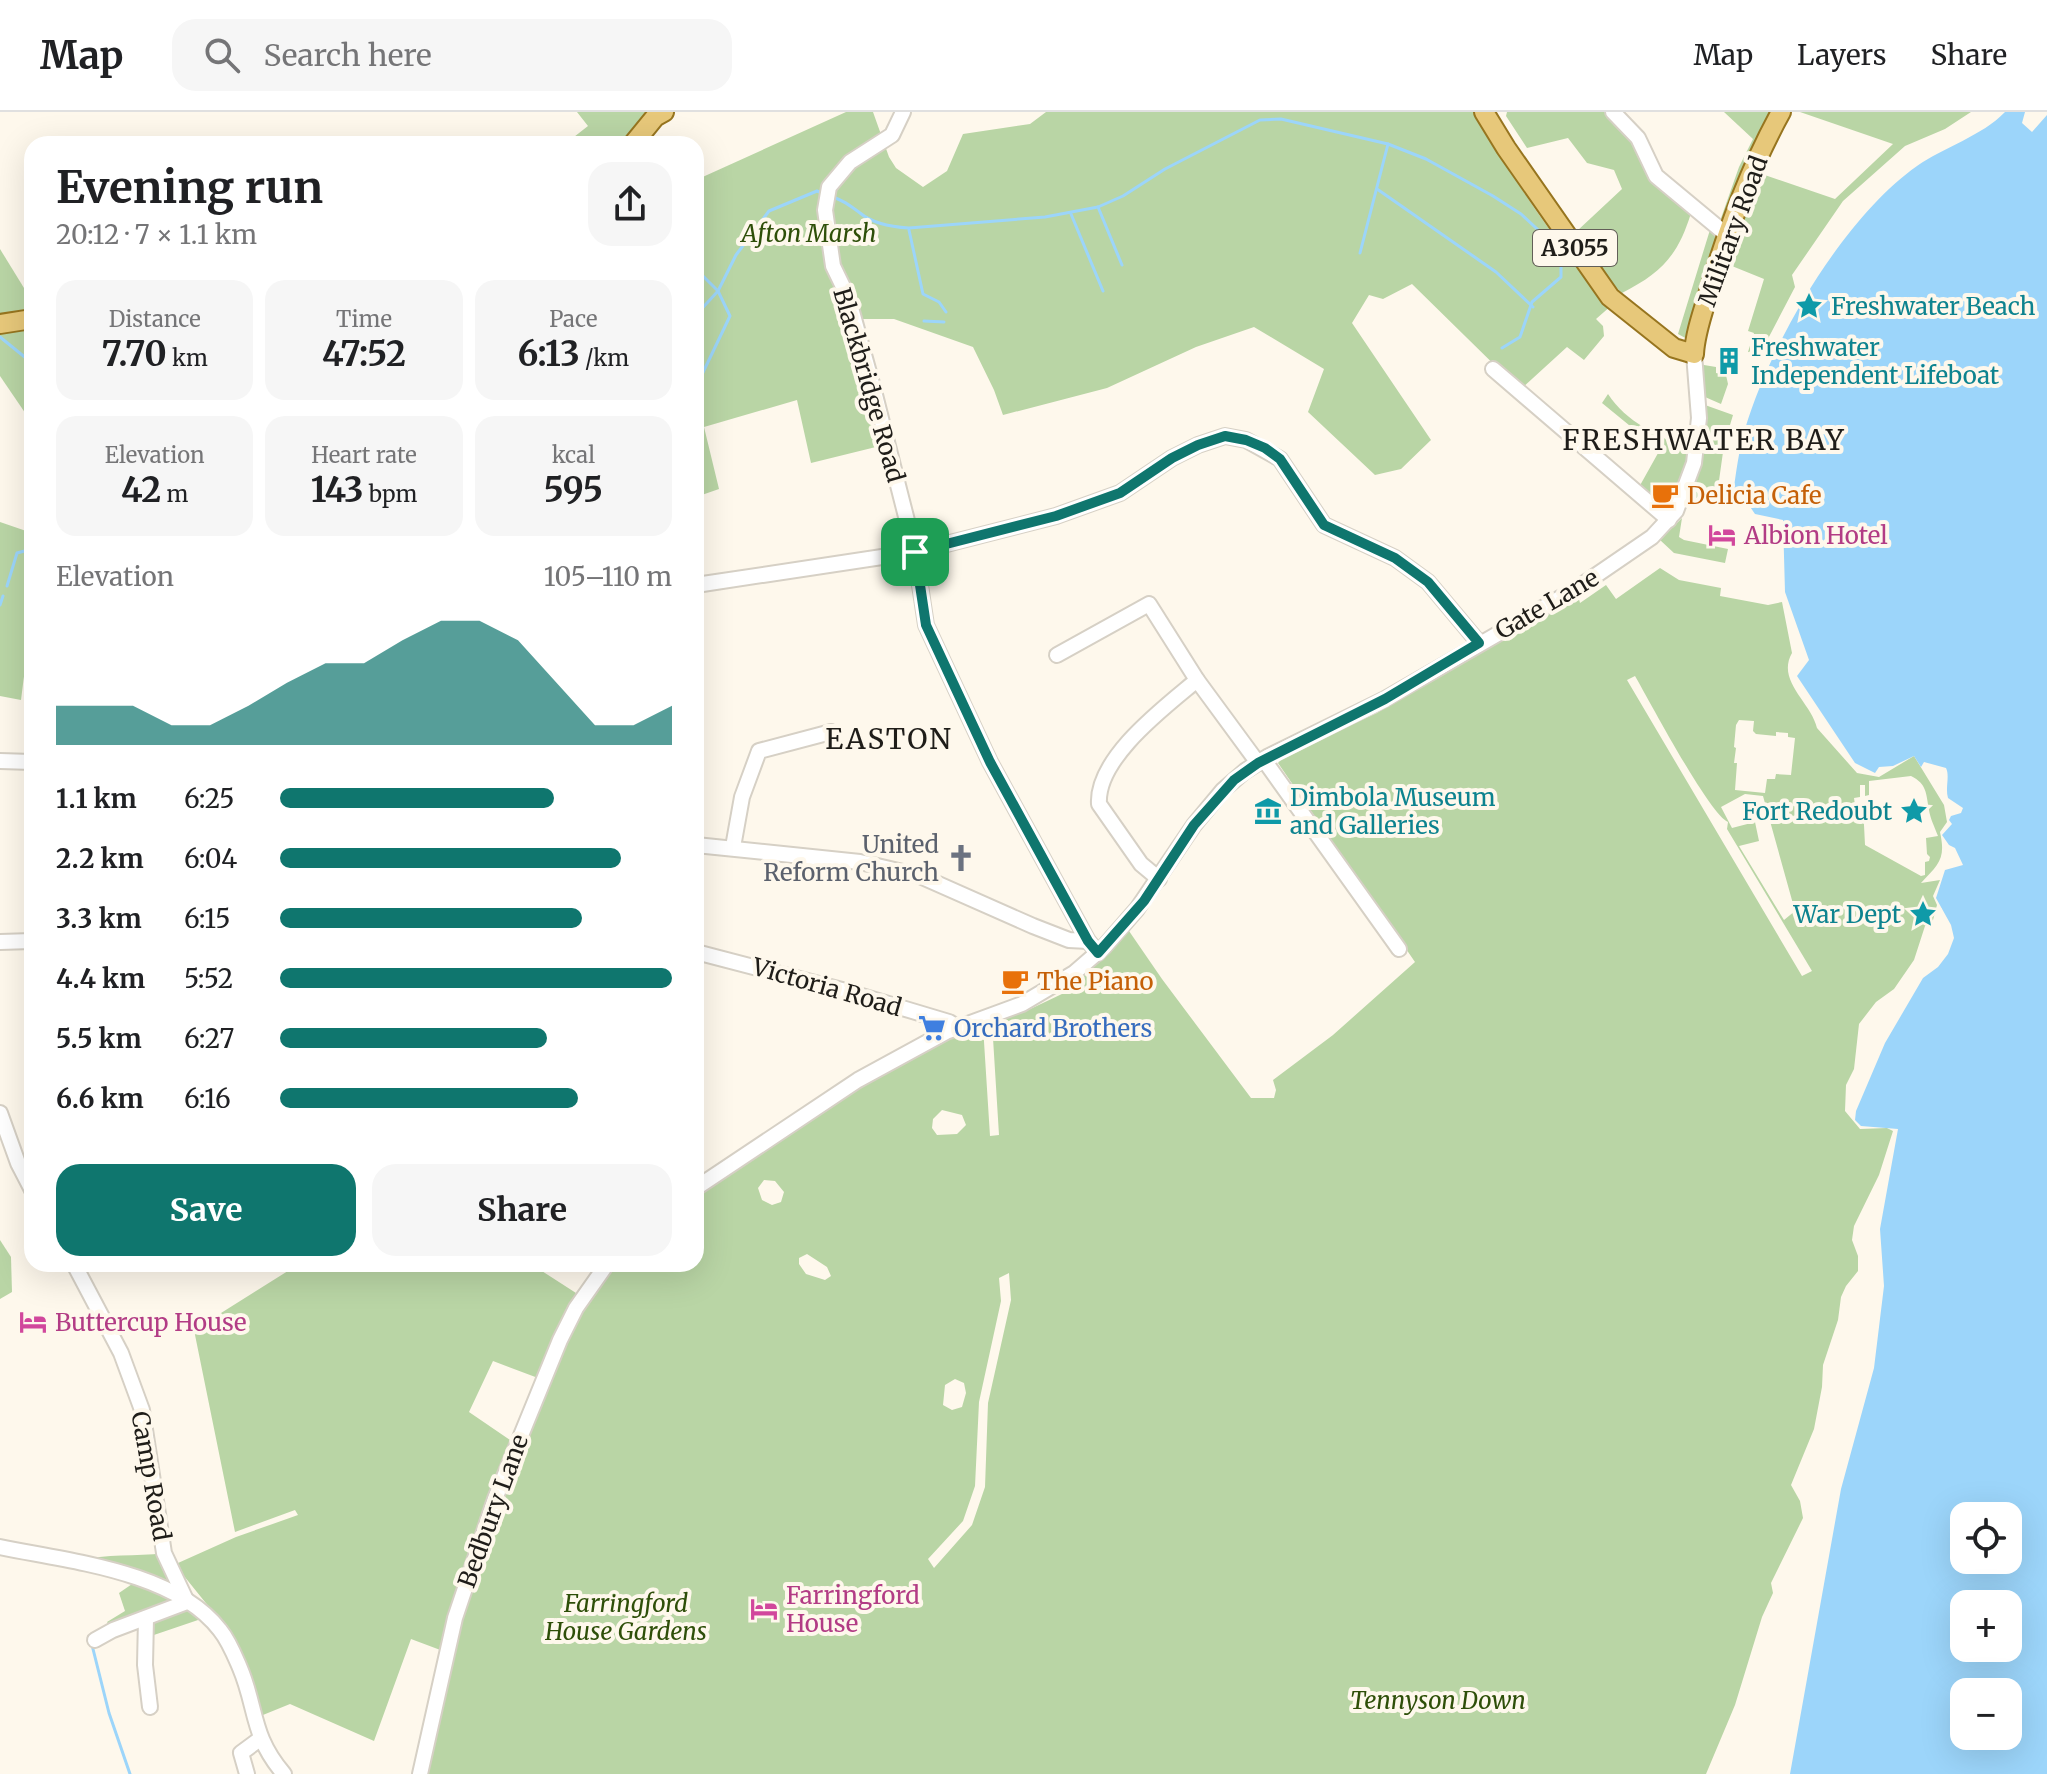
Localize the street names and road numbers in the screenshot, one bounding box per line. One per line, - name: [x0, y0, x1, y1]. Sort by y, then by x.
- street label: Military Road: [1691, 152, 1775, 310]
- road number: A3055: [1533, 230, 1617, 266]
- street label: Blackbridge Road: [826, 284, 912, 486]
- street label: Gate Lane: [1490, 562, 1604, 646]
- street label: Victoria Road: [748, 951, 905, 1023]
- street label: Camp Road: [124, 1409, 178, 1543]
- street label: Bedbury Lane: [451, 1430, 535, 1592]

